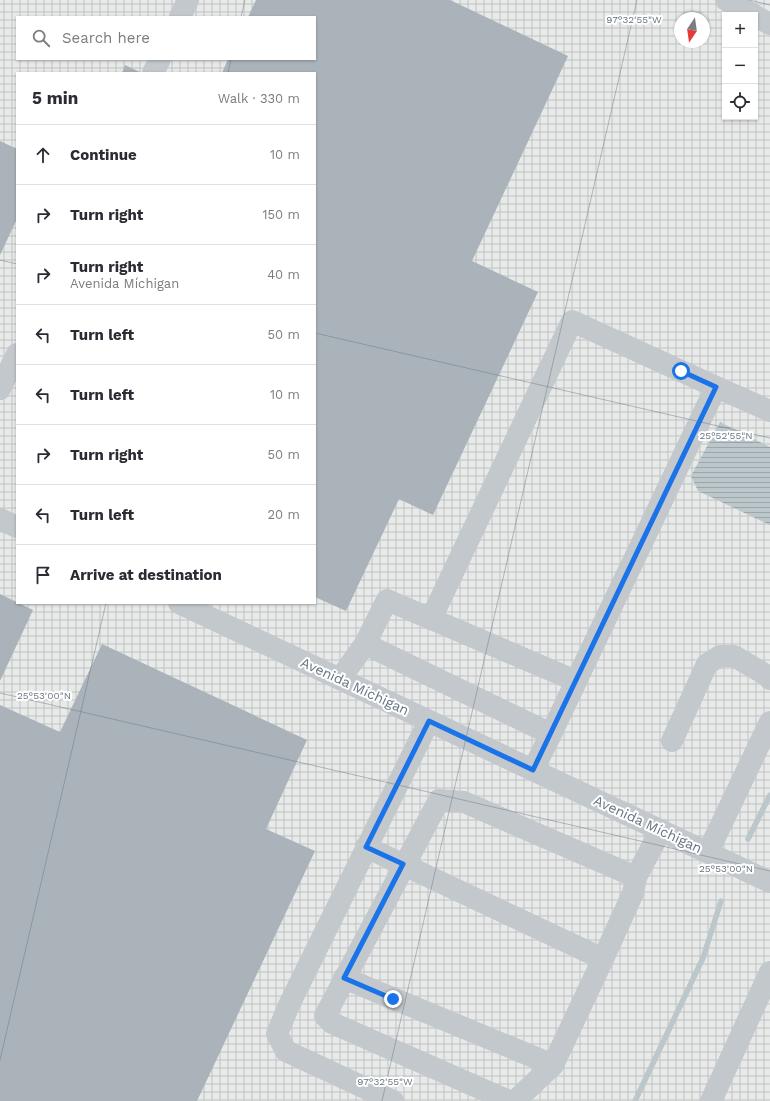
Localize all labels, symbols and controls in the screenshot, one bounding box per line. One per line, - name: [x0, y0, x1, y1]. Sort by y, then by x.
- north arrow: [674, 12, 710, 48]
- map controls: [722, 12, 758, 120]
- button: +: [722, 12, 758, 48]
- text: 97°32'55"W: [606, 14, 662, 25]
- search box: [16, 16, 316, 60]
- icon: search: [30, 27, 52, 49]
- text: Search here: [62, 29, 150, 47]
- button: −: [722, 48, 758, 84]
- button: locate: [722, 84, 758, 120]
- text: 5 min: [32, 88, 78, 108]
- text: Walk · 330 m: [218, 91, 300, 106]
- icon: ahead: [32, 144, 54, 166]
- text: Continue: [70, 146, 137, 164]
- text: 10 m: [270, 147, 300, 162]
- icon: right: [32, 204, 54, 226]
- text: Turn right: [70, 206, 143, 224]
- text: 150 m: [262, 207, 300, 222]
- text: Turn right: [70, 258, 143, 276]
- icon: right: [32, 264, 54, 286]
- text: 40 m: [267, 267, 300, 282]
- text: Avenida Míchigan: [70, 276, 179, 291]
- icon: left: [32, 324, 54, 346]
- text: Turn left: [70, 326, 134, 344]
- text: 50 m: [268, 327, 300, 342]
- route start: [672, 362, 690, 380]
- icon: left: [32, 384, 54, 406]
- text: Turn left: [70, 386, 134, 404]
- text: 10 m: [270, 387, 300, 402]
- text: 25°52'55"N: [699, 430, 753, 441]
- icon: right: [32, 444, 54, 466]
- text: Turn right: [70, 446, 143, 464]
- text: 50 m: [268, 447, 300, 462]
- icon: left: [32, 504, 54, 526]
- text: Turn left: [70, 506, 134, 524]
- text: 20 m: [268, 507, 300, 522]
- icon: arrive: [32, 564, 54, 586]
- text: Arrive at destination: [70, 566, 222, 584]
- street label: Avenida Míchigan: [298, 654, 412, 718]
- text: 25°53'00"N: [17, 690, 71, 701]
- street label: Avenida Míchigan: [591, 792, 705, 856]
- text: 25°53'00"N: [699, 863, 753, 874]
- route end: [384, 990, 402, 1008]
- text: 97°32'55"W: [357, 1076, 413, 1087]

